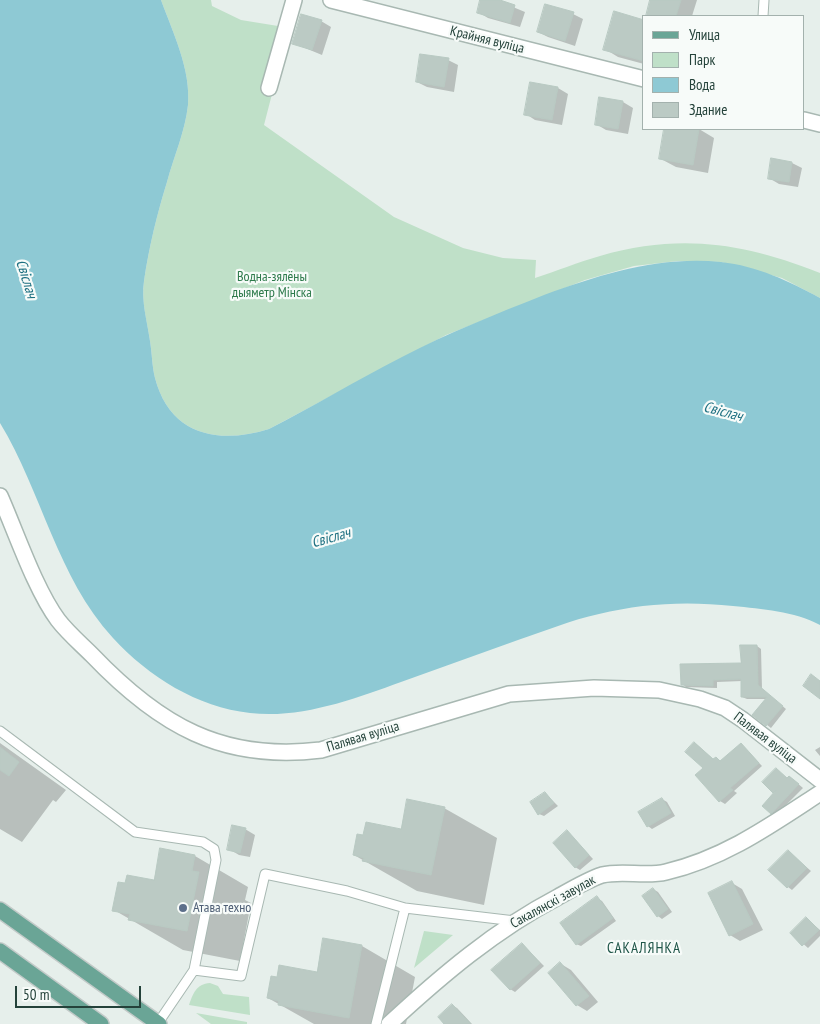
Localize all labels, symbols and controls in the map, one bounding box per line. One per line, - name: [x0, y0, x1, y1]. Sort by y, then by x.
- legend: [642, 15, 805, 130]
- street label: Крайняя вуліца: [448, 23, 526, 57]
- text: Улица: [689, 25, 720, 44]
- text: Парк: [689, 50, 715, 69]
- text: Вода: [689, 75, 715, 94]
- text: Здание: [689, 100, 727, 119]
- water label: Свіслач: [12, 257, 40, 301]
- park label: Водна-зялёны дыяметр Мінска: [232, 269, 312, 302]
- water label: Свіслач: [702, 398, 744, 426]
- water label: Свіслач: [310, 524, 352, 552]
- street label: Палявая вуліца: [730, 709, 800, 767]
- street label: Палявая вуліца: [325, 718, 401, 756]
- street label: Сакалянскі завулак: [508, 872, 598, 932]
- place label: Атава техно: [193, 900, 251, 916]
- marker: Атава техно: [177, 902, 189, 914]
- district label: САКАЛЯНКА: [606, 940, 682, 958]
- scale bar: [18, 976, 144, 1008]
- text: 50 m: [23, 985, 49, 1004]

